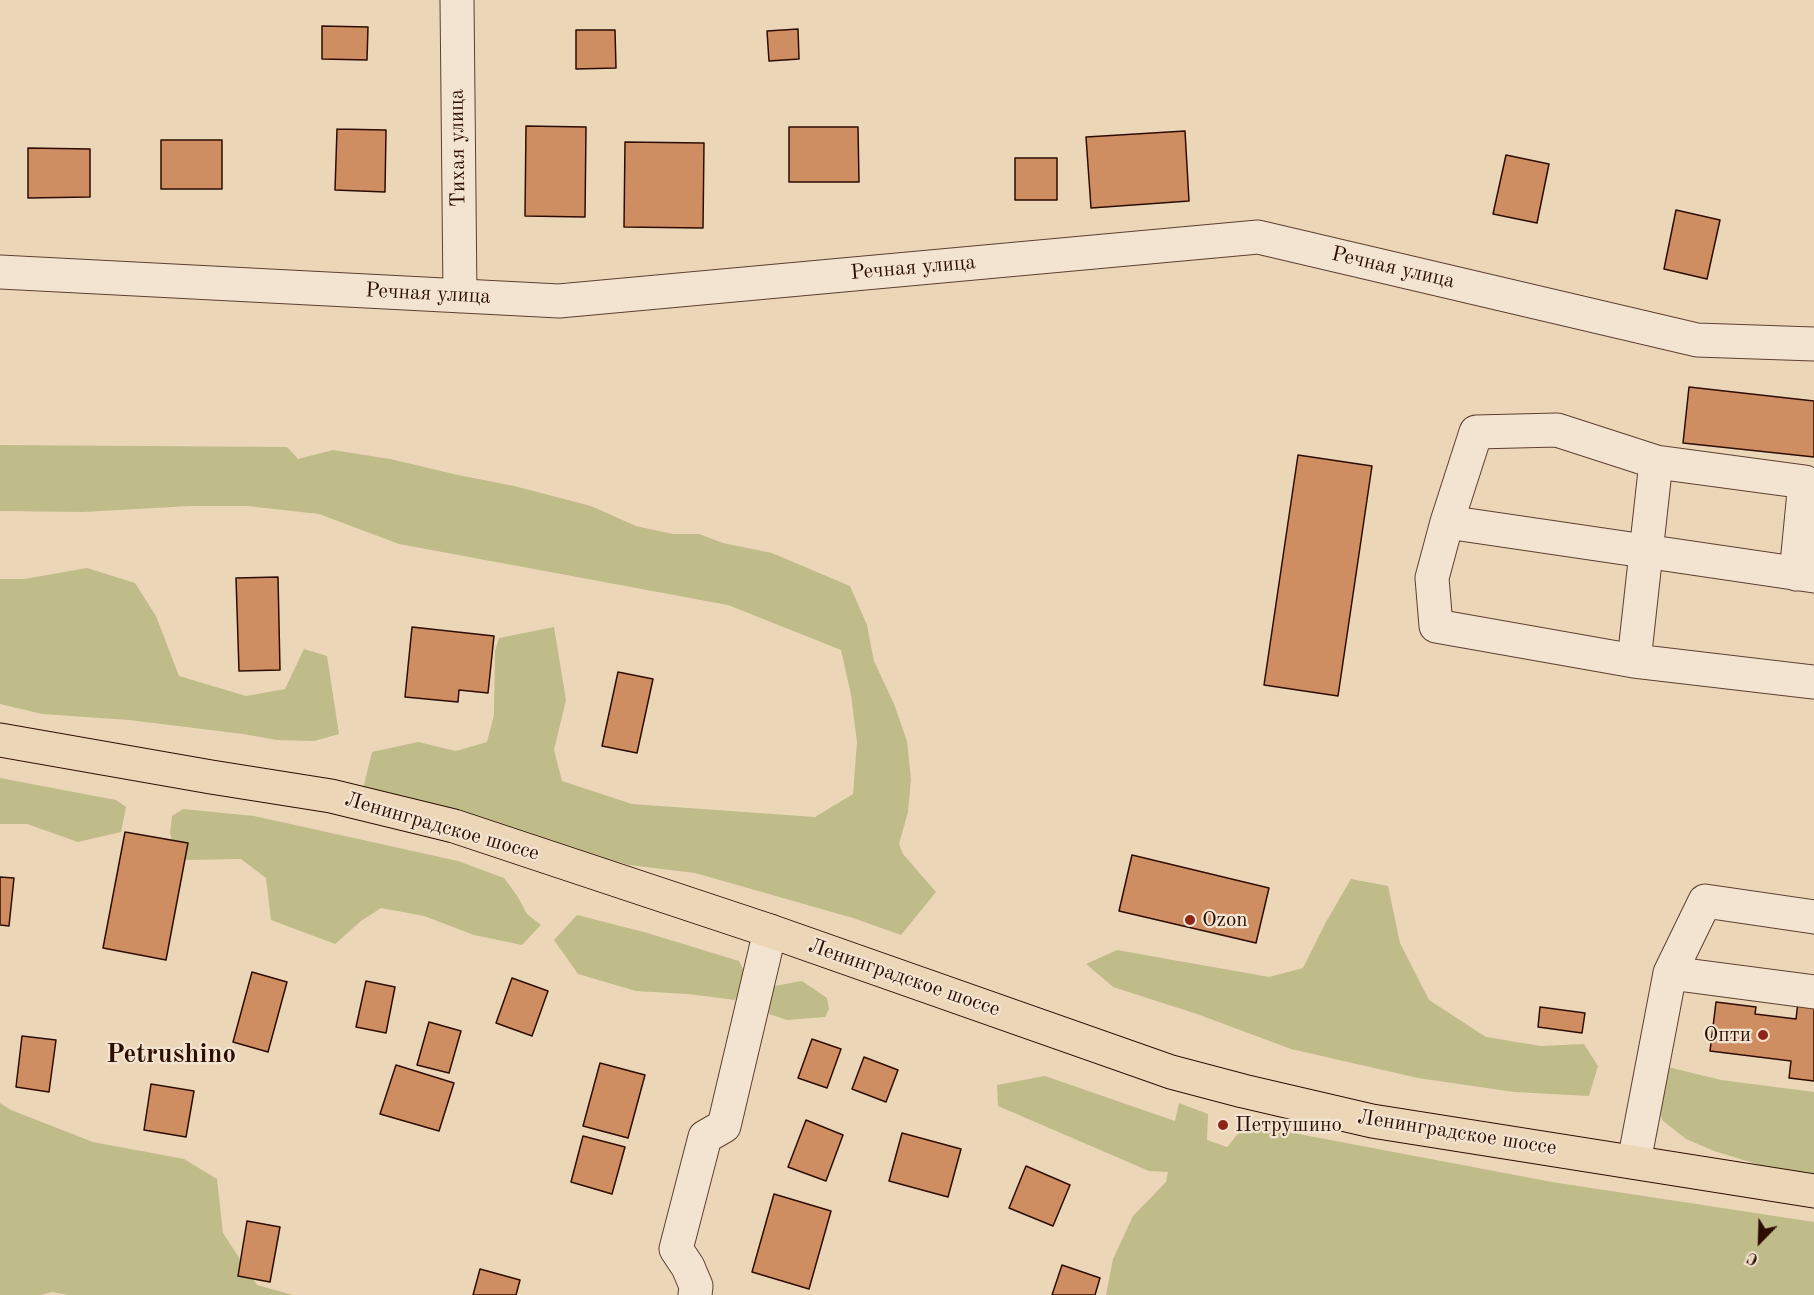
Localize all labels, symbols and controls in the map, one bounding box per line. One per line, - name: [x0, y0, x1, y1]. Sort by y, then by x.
- street label: Тихая улица: [444, 89, 472, 207]
- street label: Речная улица: [1329, 242, 1457, 294]
- street label: Речная улица: [849, 250, 977, 286]
- street label: Речная улица: [365, 278, 491, 310]
- street label: Ленинградское шоссе: [342, 787, 542, 867]
- place label: Ozon: [1202, 907, 1248, 933]
- marker: Ozon: [1183, 913, 1197, 927]
- street label: Ленинградское шоссе: [805, 933, 1003, 1023]
- place label: Опти: [1704, 1022, 1751, 1048]
- marker: Опти: [1756, 1028, 1770, 1042]
- district label: Petrushino: [106, 1039, 236, 1071]
- street label: Ленинградское шоссе: [1356, 1105, 1558, 1161]
- place label: Петрушино: [1235, 1112, 1342, 1138]
- marker: Петрушино: [1216, 1118, 1230, 1132]
- north arrow: [1730, 1211, 1790, 1271]
- text: С: [1745, 1248, 1761, 1267]

